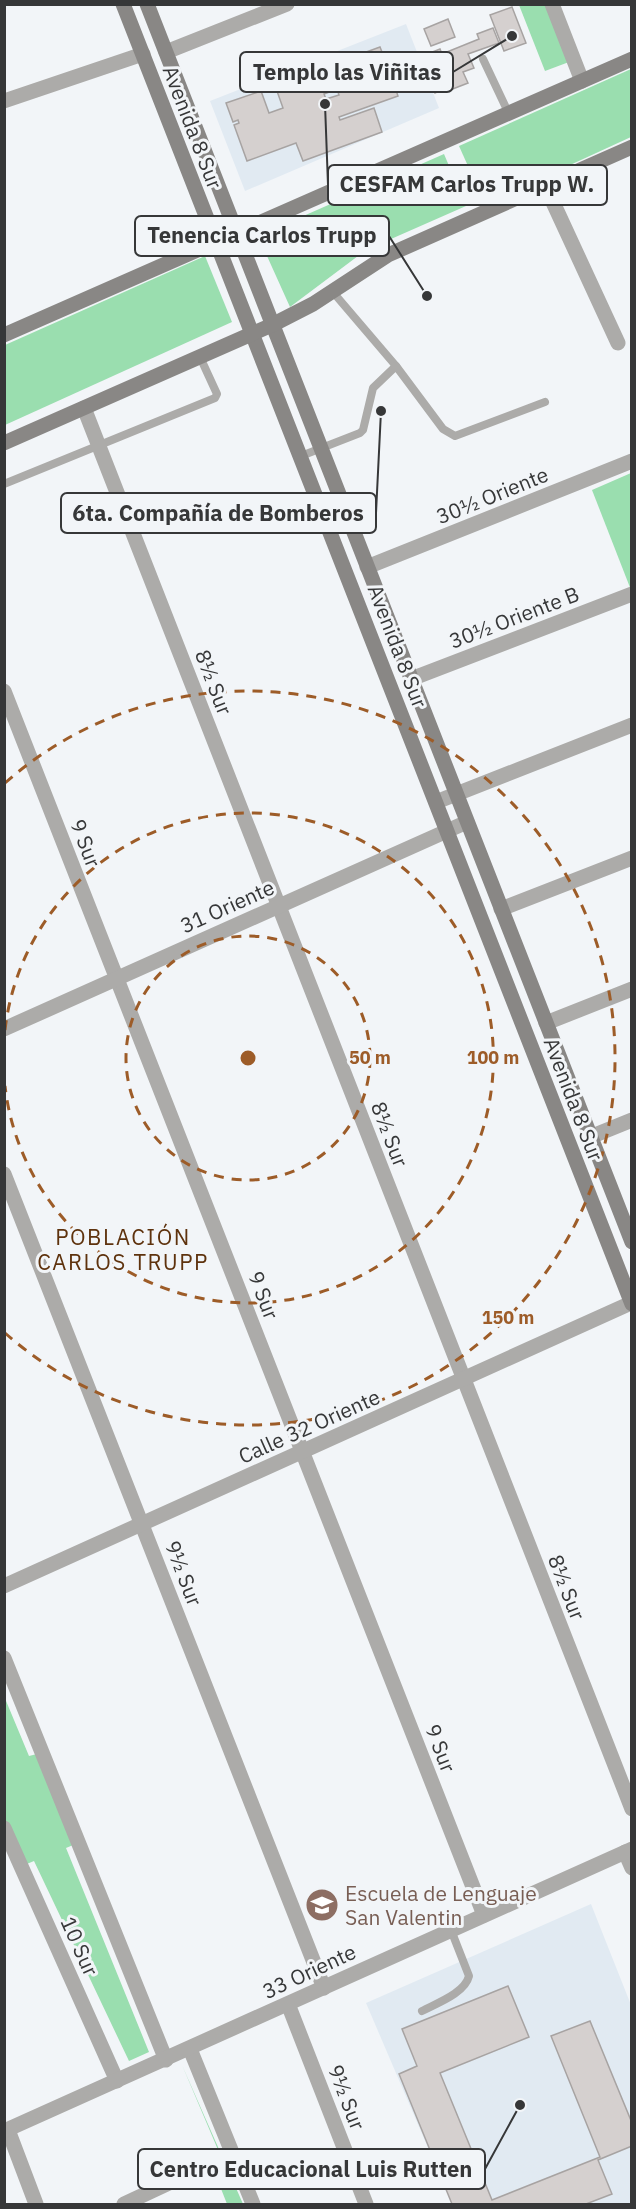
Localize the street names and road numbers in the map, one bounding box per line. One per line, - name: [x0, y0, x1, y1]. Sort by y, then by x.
- street label: Avenida 8 Sur: [157, 61, 229, 193]
- street label: 30½ Oriente: [432, 460, 552, 530]
- street label: 30½ Oriente B: [445, 579, 583, 655]
- street label: Avenida 8 Sur: [362, 580, 434, 712]
- street label: 8½ Sur: [189, 645, 239, 719]
- street label: 9 Sur: [64, 815, 108, 871]
- street label: 31 Oriente: [176, 873, 278, 939]
- street label: Avenida 8 Sur: [538, 1033, 610, 1165]
- street label: 8½ Sur: [365, 1097, 415, 1171]
- street label: 9 Sur: [242, 1267, 286, 1323]
- street label: Calle 32 Oriente: [234, 1382, 384, 1470]
- street label: 9½ Sur: [159, 1536, 209, 1610]
- street label: 8½ Sur: [542, 1550, 592, 1624]
- street label: 9 Sur: [419, 1720, 463, 1776]
- street label: 10 Sur: [55, 1912, 106, 1980]
- street label: 33 Oriente: [258, 1937, 360, 2005]
- street label: 9½ Sur: [322, 2060, 372, 2134]

